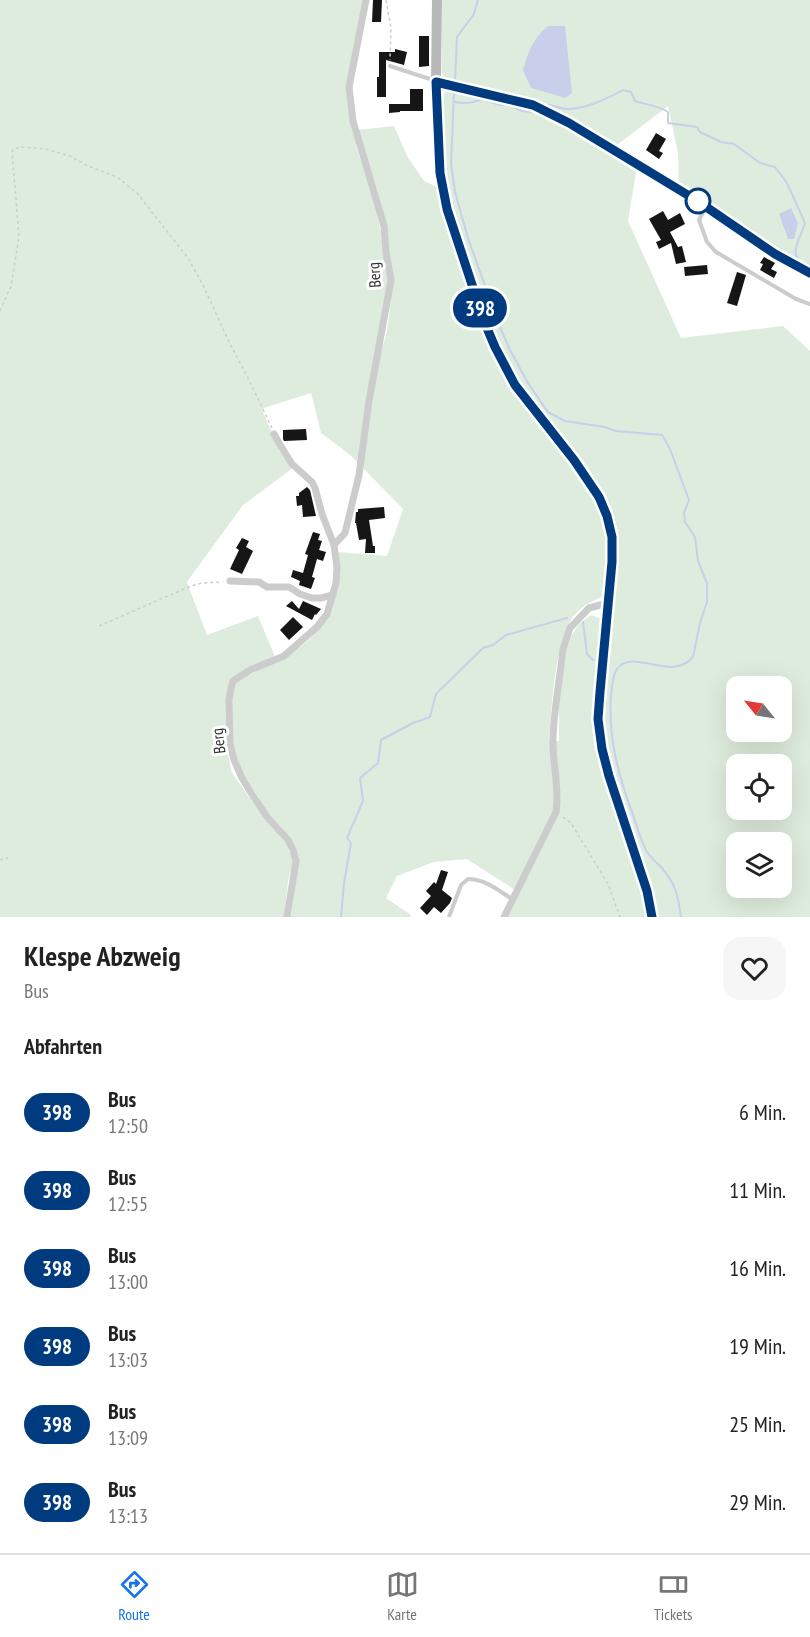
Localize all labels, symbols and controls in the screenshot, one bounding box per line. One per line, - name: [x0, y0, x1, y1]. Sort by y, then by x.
- unlabelled marker: [685, 188, 711, 214]
- street label: Berg: [363, 262, 385, 288]
- line badge: 398: [446, 288, 514, 328]
- text: 398: [465, 295, 495, 322]
- north arrow: [726, 676, 792, 742]
- map controls: [726, 676, 792, 898]
- street label: Berg: [207, 727, 229, 755]
- button: locate: [726, 754, 792, 820]
- button: layers: [726, 832, 792, 898]
- text: Klespe Abzweig: [24, 937, 181, 974]
- button: heart: [723, 937, 786, 1000]
- text: Bus: [24, 978, 49, 1004]
- text: Abfahrten: [24, 1032, 102, 1060]
- text: Bus: [108, 1085, 136, 1113]
- text: 6 Min.: [739, 1098, 786, 1126]
- text: 398: [42, 1099, 72, 1126]
- text: 12:50: [108, 1113, 148, 1139]
- text: Bus: [108, 1163, 136, 1191]
- text: 11 Min.: [729, 1176, 786, 1204]
- text: 398: [42, 1177, 72, 1204]
- text: 12:55: [108, 1191, 148, 1217]
- text: Bus: [108, 1241, 136, 1269]
- text: 16 Min.: [729, 1254, 786, 1282]
- text: 398: [42, 1255, 72, 1282]
- text: 13:00: [108, 1269, 148, 1295]
- text: Bus: [108, 1319, 136, 1347]
- text: 19 Min.: [729, 1332, 786, 1360]
- text: 398: [42, 1333, 72, 1360]
- text: 13:03: [108, 1347, 148, 1373]
- text: Bus: [108, 1397, 136, 1425]
- text: 25 Min.: [729, 1410, 786, 1438]
- text: 398: [42, 1411, 72, 1438]
- text: 13:09: [108, 1425, 148, 1451]
- text: Bus: [108, 1475, 136, 1503]
- text: 29 Min.: [729, 1488, 786, 1516]
- text: 398: [42, 1489, 72, 1516]
- text: 13:13: [108, 1503, 148, 1529]
- tab: Route: [118, 1568, 151, 1624]
- tab: Karte: [386, 1568, 419, 1624]
- tab: Tickets: [654, 1568, 692, 1624]

